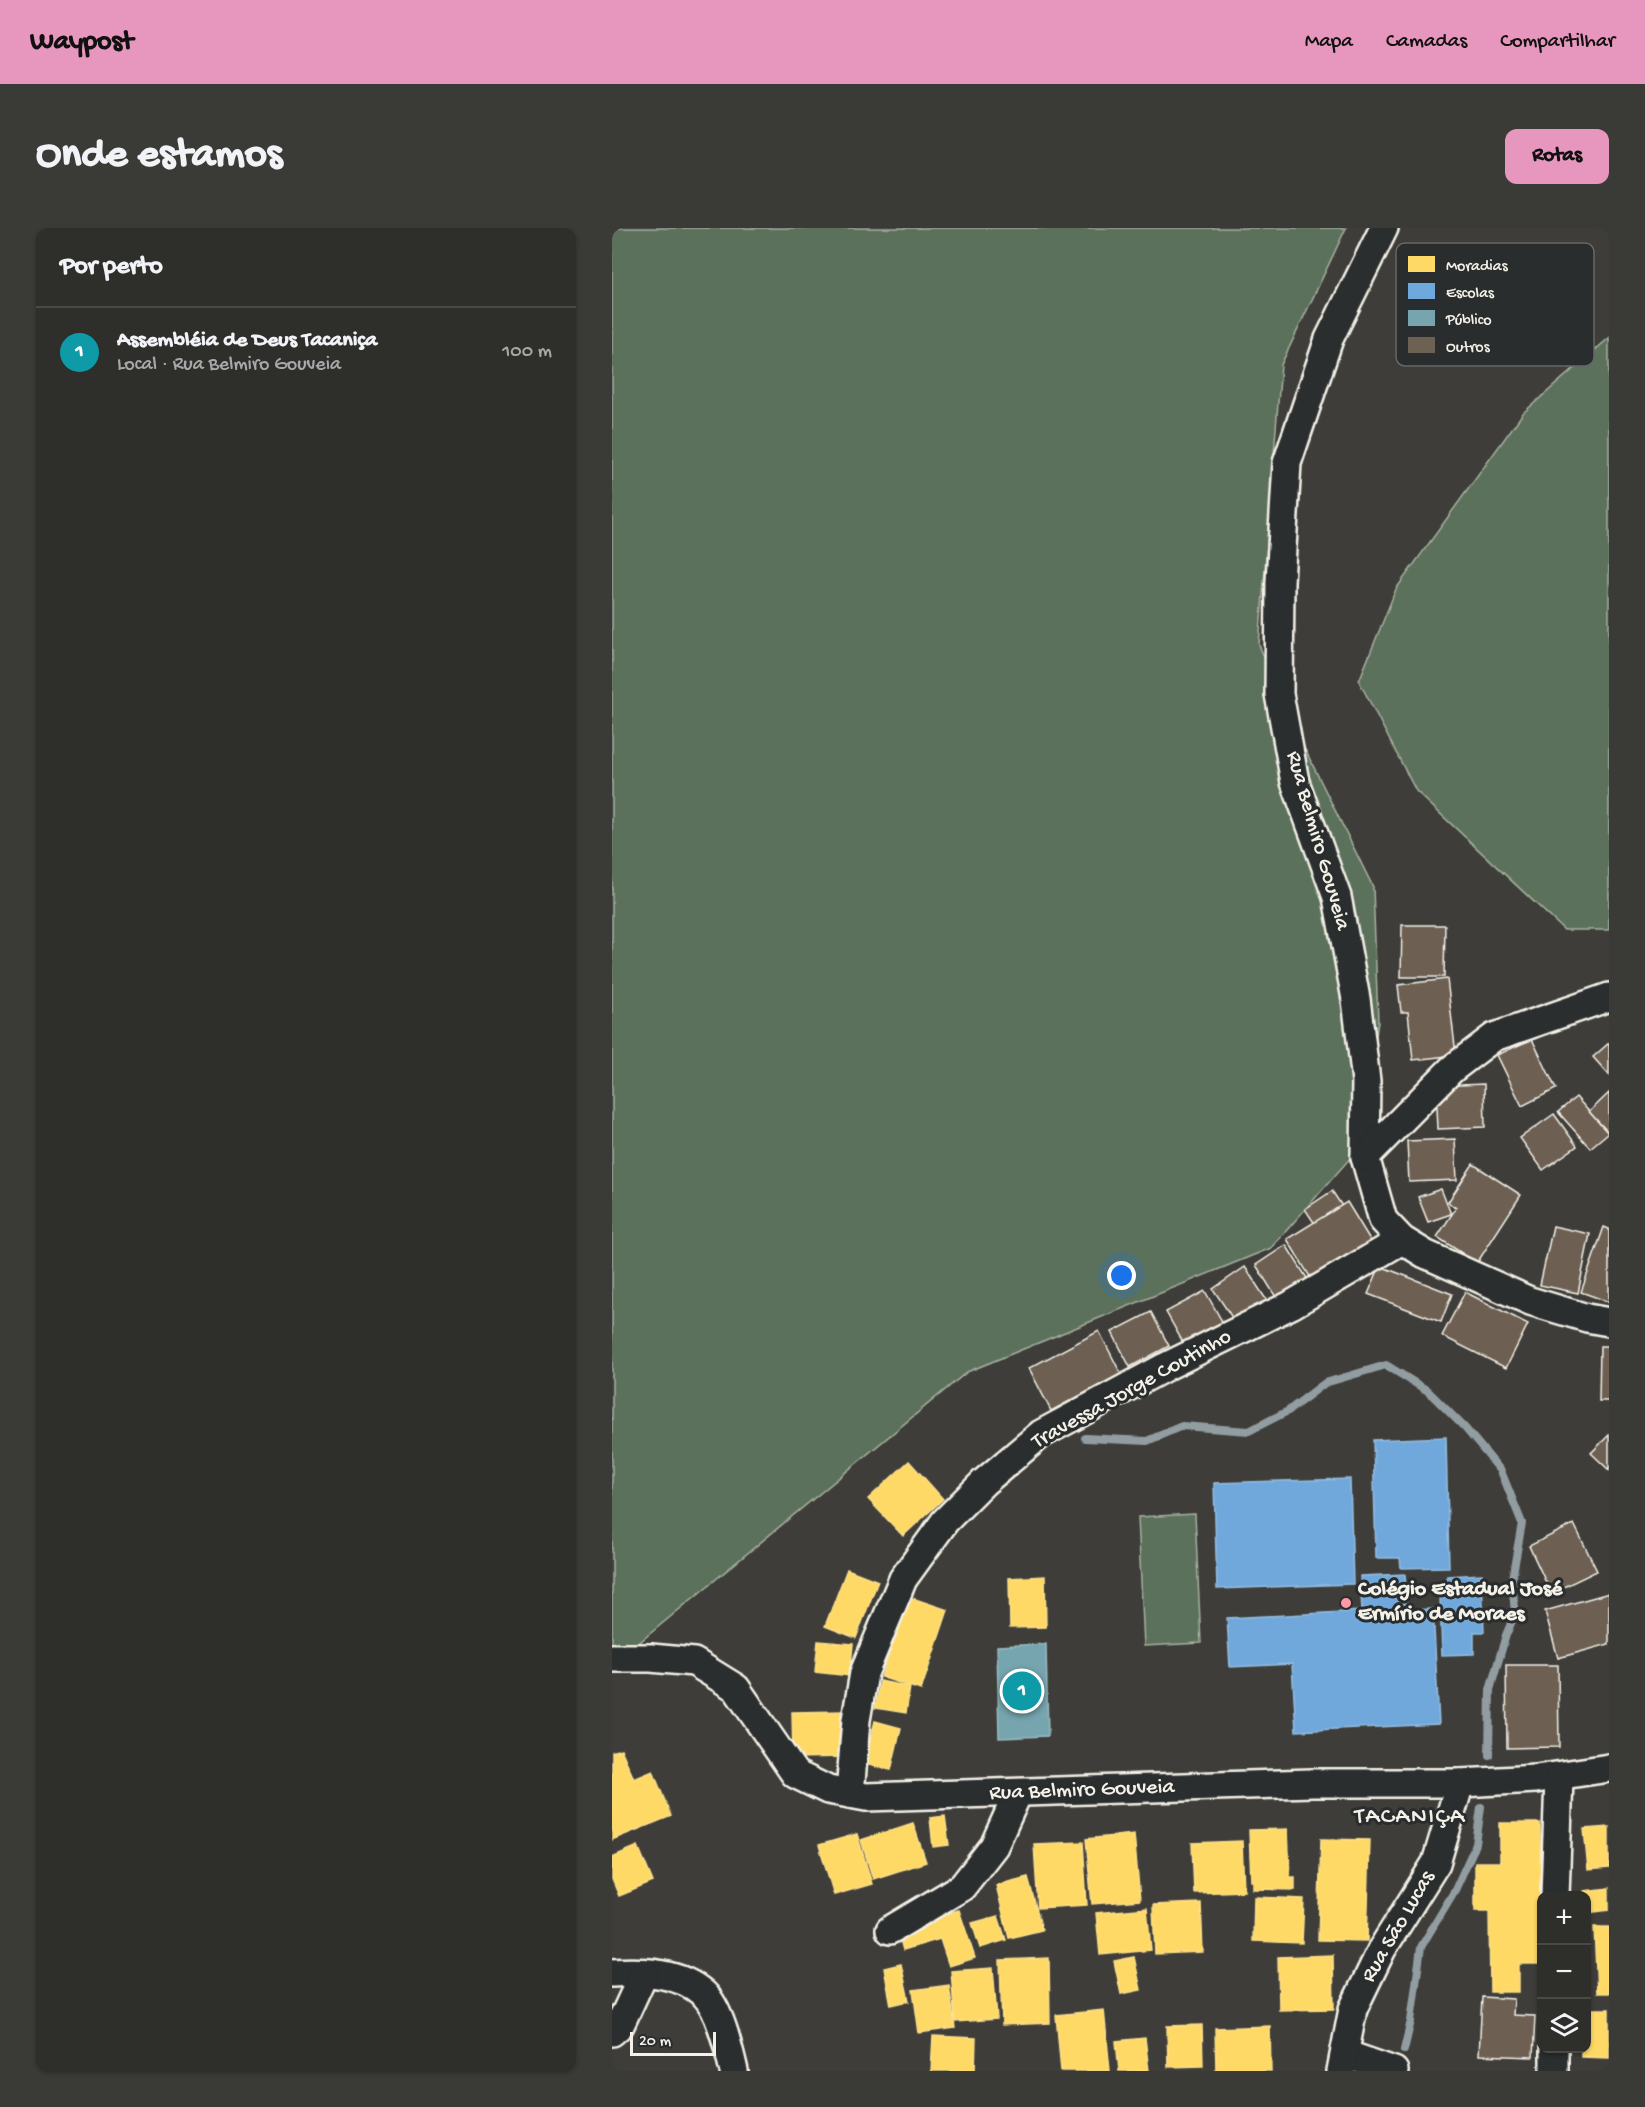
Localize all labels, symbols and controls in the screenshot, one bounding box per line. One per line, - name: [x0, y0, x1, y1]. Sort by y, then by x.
- text: Waypost: [30, 26, 133, 59]
- text: Mapa: [1305, 30, 1353, 55]
- text: Camadas: [1386, 30, 1467, 55]
- text: Compartilhar: [1500, 30, 1615, 55]
- button: Rotas: [1505, 129, 1609, 184]
- text: Onde estamos: [36, 132, 282, 181]
- legend: [1396, 243, 1594, 366]
- text: Por perto: [60, 252, 163, 283]
- text: Moradias: [1446, 258, 1509, 277]
- text: Escolas: [1446, 285, 1495, 304]
- text: Público: [1445, 312, 1492, 331]
- text: Assembléia de Deus Tacaniça: [117, 328, 377, 354]
- text: Outros: [1446, 339, 1491, 358]
- text: 1: [75, 341, 84, 364]
- text: 100 m: [502, 341, 552, 364]
- text: Local · Rua Belmiro Gouveia: [117, 354, 341, 377]
- street label: Rua Belmiro Gouveia: [1279, 748, 1355, 934]
- your location: [1107, 1261, 1136, 1290]
- street label: Travessa Jorge Coutinho: [1026, 1324, 1236, 1457]
- place label: Colégio Estadual José Ermírio de Moraes: [1357, 1577, 1563, 1628]
- marker: Colégio Estadual José Ermírio de Moraes: [1339, 1596, 1353, 1610]
- pin: 1: [1002, 1668, 1042, 1714]
- street label: Rua Belmiro Gouveia: [989, 1775, 1176, 1807]
- district label: TACANIÇA: [1352, 1803, 1466, 1832]
- street label: Rua São Lucas: [1357, 1866, 1442, 1987]
- map controls: [1537, 1891, 1591, 2053]
- button: +: [1537, 1891, 1591, 1945]
- button: −: [1537, 1945, 1591, 1999]
- button: layers: [1537, 1999, 1591, 2053]
- scale bar: [630, 2029, 716, 2056]
- text: 20 m: [639, 2033, 671, 2052]

